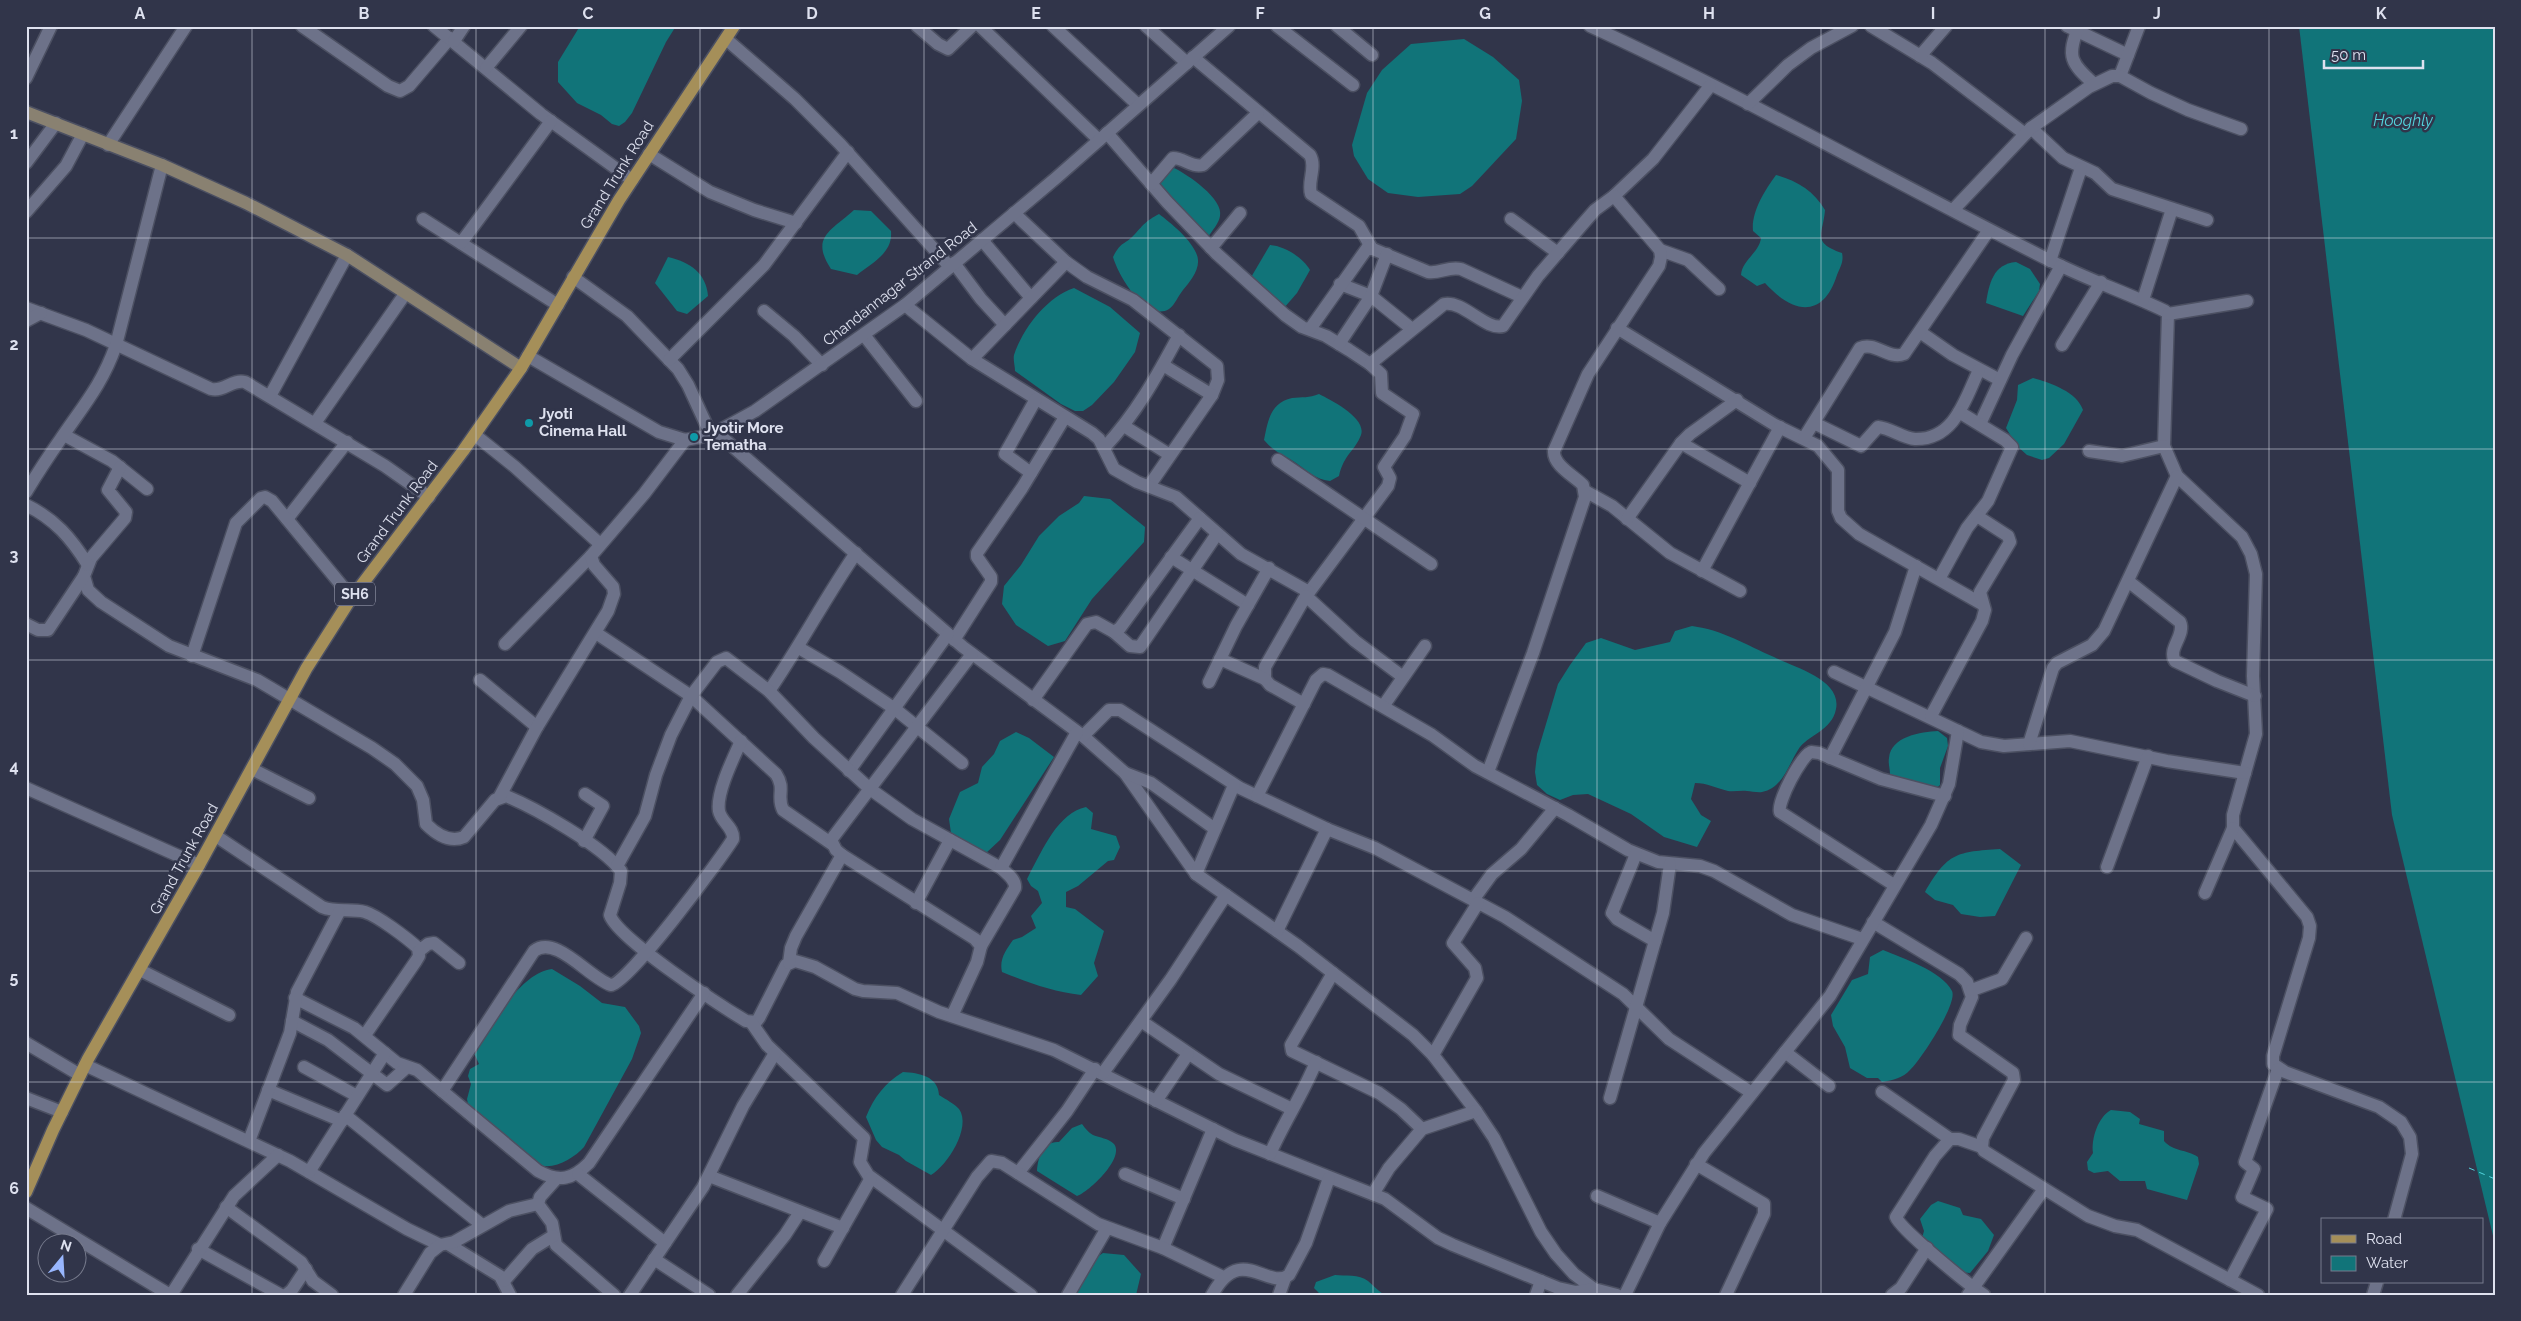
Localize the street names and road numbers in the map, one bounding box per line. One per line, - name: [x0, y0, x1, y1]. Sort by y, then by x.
- street label: Grand Trunk Road: [576, 118, 658, 232]
- street label: Chandannagar Strand Road: [819, 218, 981, 350]
- street label: Grand Trunk Road: [352, 457, 442, 567]
- road number: SH6: [335, 582, 375, 606]
- street label: Grand Trunk Road: [146, 800, 222, 918]

